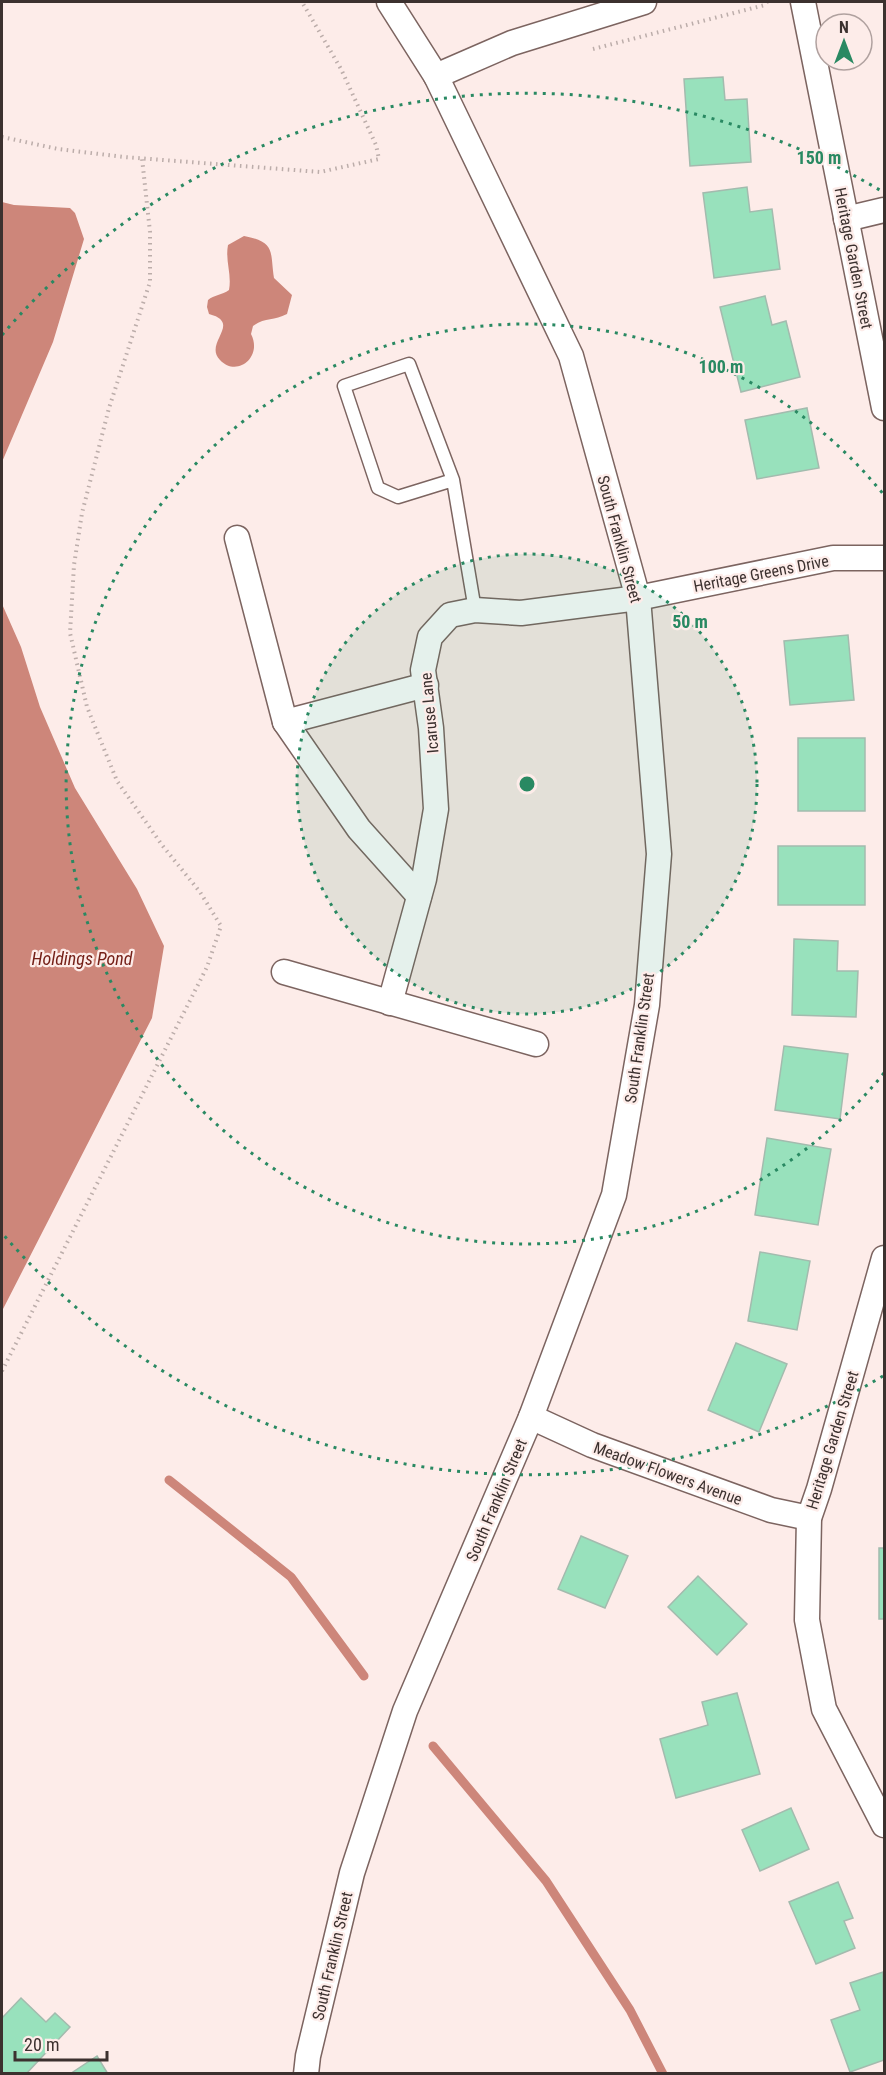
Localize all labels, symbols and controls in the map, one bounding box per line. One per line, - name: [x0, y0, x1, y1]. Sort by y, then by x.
- north arrow: [814, 12, 874, 72]
- text: N: [839, 18, 849, 37]
- text: 150 m: [797, 147, 841, 168]
- street label: Heritage Garden Street: [830, 186, 877, 331]
- text: 100 m: [699, 356, 743, 377]
- street label: South Franklin Street: [593, 473, 646, 605]
- street label: Heritage Greens Drive: [692, 551, 830, 596]
- text: 50 m: [672, 611, 708, 632]
- street label: Icaruse Lane: [417, 672, 442, 754]
- centre of rings: [517, 774, 537, 794]
- water label: Holdings Pond: [32, 948, 133, 969]
- street label: South Franklin Street: [621, 972, 658, 1104]
- street label: Heritage Garden Street: [802, 1368, 863, 1512]
- street label: South Franklin Street: [462, 1436, 531, 1564]
- street label: Meadow Flowers Avenue: [591, 1438, 745, 1509]
- street label: South Franklin Street: [308, 1890, 357, 2022]
- scale bar: [15, 2024, 106, 2062]
- text: 20 m: [24, 2034, 59, 2055]

